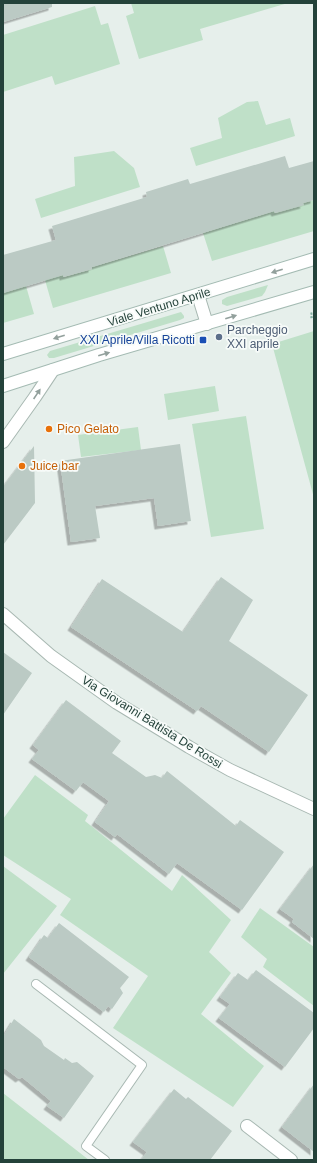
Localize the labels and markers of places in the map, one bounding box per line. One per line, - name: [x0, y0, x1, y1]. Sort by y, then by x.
- place label: Parcheggio XXI aprile: [227, 323, 288, 351]
- marker: Parcheggio XXI aprile: [214, 332, 224, 342]
- place label: XXI Aprile/Villa Ricotti: [80, 333, 195, 347]
- marker: XXI Aprile/Villa Ricotti: [198, 335, 208, 345]
- place label: Pico Gelato: [57, 422, 119, 436]
- marker: Pico Gelato: [44, 424, 54, 434]
- place label: Juice bar: [30, 459, 79, 473]
- marker: Juice bar: [17, 461, 27, 471]

